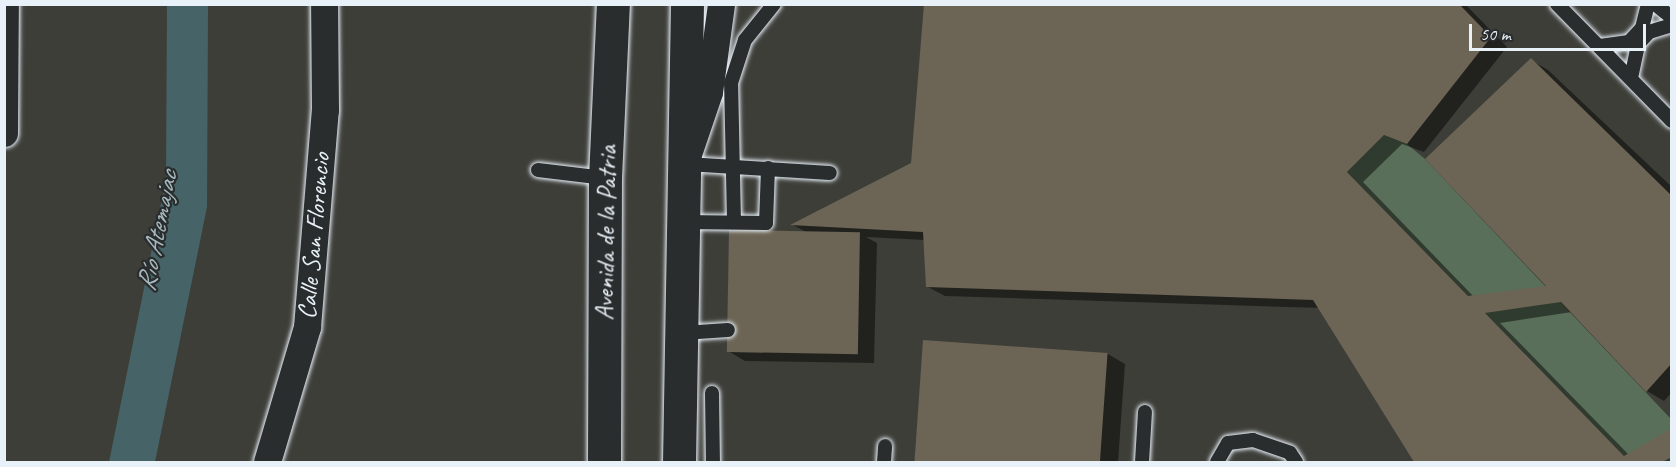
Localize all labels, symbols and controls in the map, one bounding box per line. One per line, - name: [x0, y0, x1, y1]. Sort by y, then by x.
- scale bar: [1472, 12, 1649, 50]
- text: 50 m: [1480, 23, 1511, 45]
- street label: Avenida de la Patria: [589, 144, 623, 322]
- street label: Calle San Florencio: [291, 151, 337, 321]
- water label: Río Atemajac: [130, 169, 184, 293]

